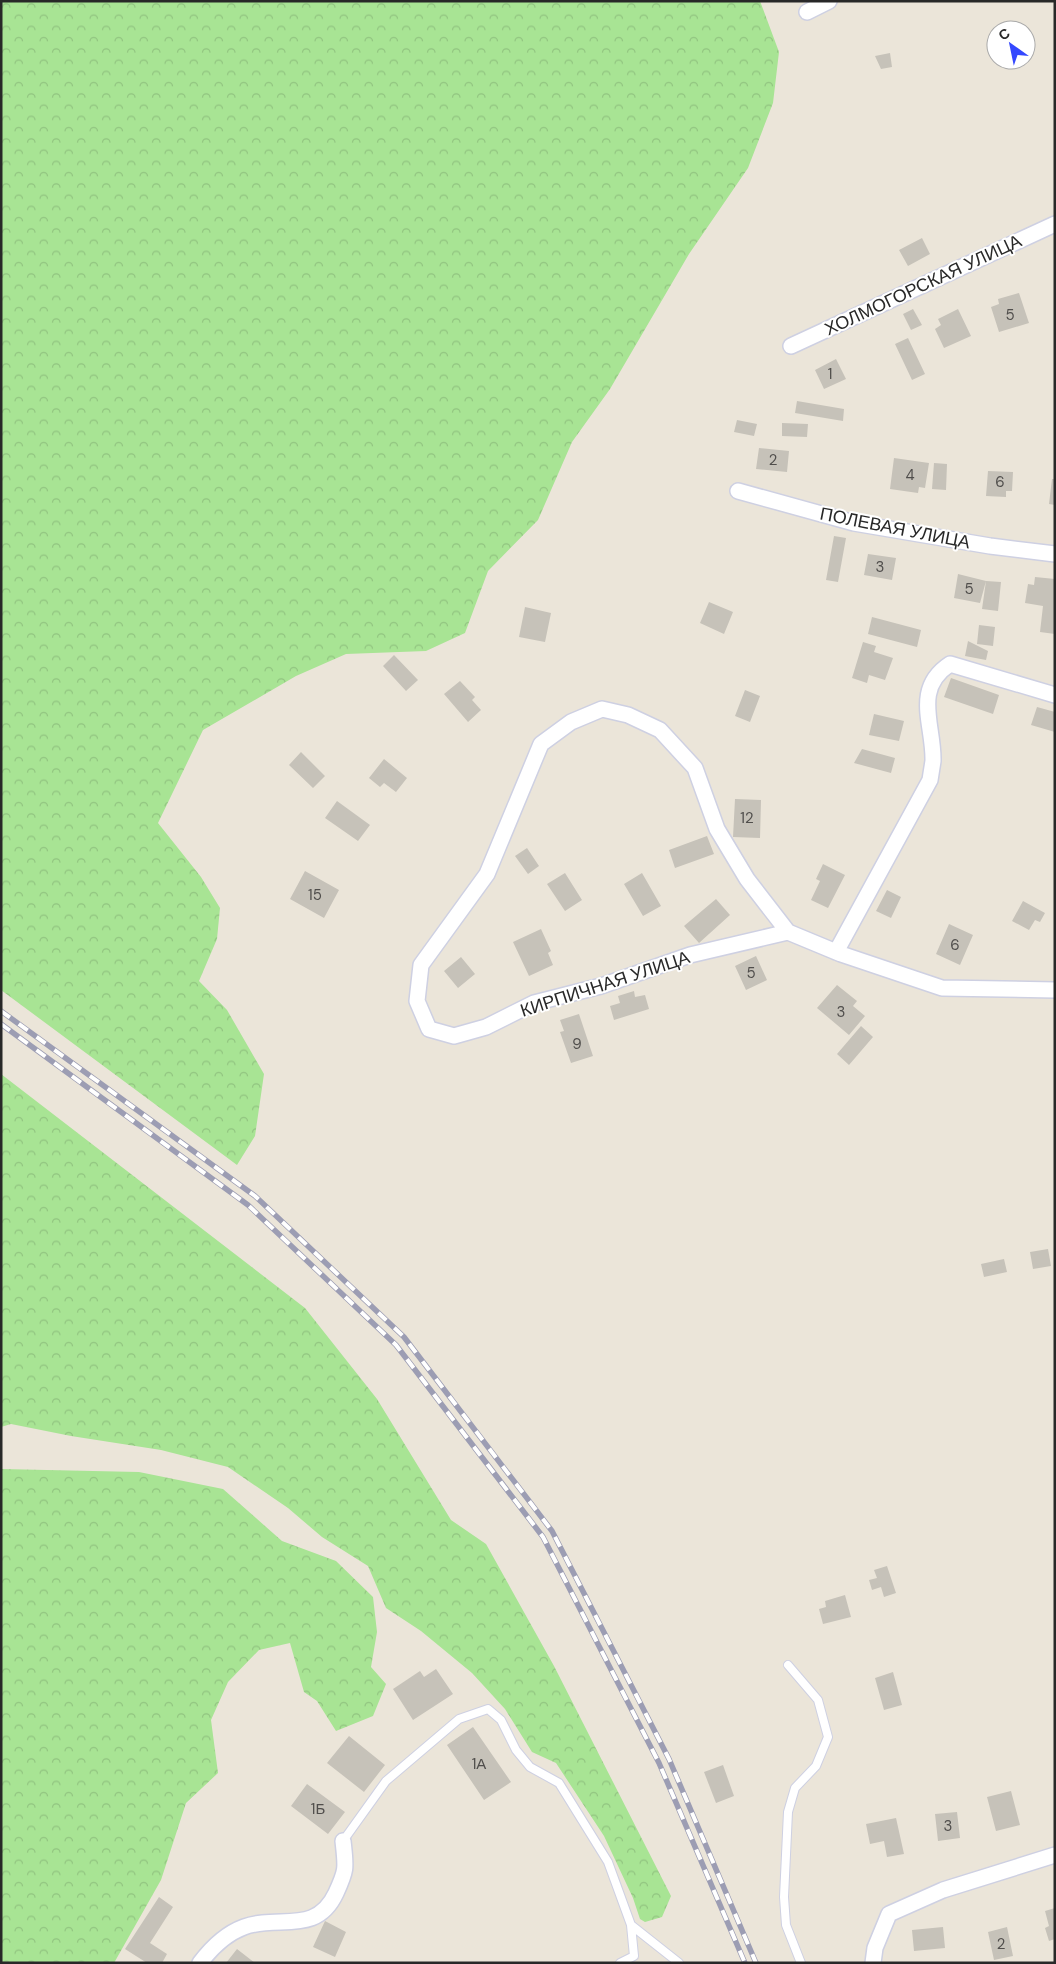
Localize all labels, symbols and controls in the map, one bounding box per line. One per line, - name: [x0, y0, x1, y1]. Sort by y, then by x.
- north arrow: [986, 20, 1036, 70]
- text: С: [995, 24, 1013, 44]
- street label: ХОЛМОГОРСКАЯ УЛИЦА: [821, 229, 1025, 341]
- house number: 5: [1005, 305, 1015, 325]
- house number: 1: [828, 364, 832, 384]
- house number: 2: [769, 450, 777, 470]
- house number: 4: [905, 465, 915, 485]
- house number: 6: [995, 472, 1005, 492]
- street label: ПОЛЕВАЯ УЛИЦА: [818, 502, 972, 554]
- house number: 3: [876, 557, 884, 577]
- house number: 5: [964, 579, 974, 599]
- house number: 12: [740, 808, 754, 828]
- house number: 15: [308, 885, 322, 905]
- house number: 6: [950, 935, 960, 955]
- street label: КИРПИЧНАЯ УЛИЦА: [517, 945, 693, 1023]
- house number: 5: [746, 963, 756, 983]
- house number: 3: [837, 1002, 845, 1022]
- house number: 9: [572, 1034, 582, 1054]
- house number: 1А: [472, 1754, 486, 1774]
- house number: 1Б: [311, 1799, 325, 1819]
- house number: 3: [944, 1816, 952, 1836]
- house number: 2: [997, 1934, 1005, 1954]

